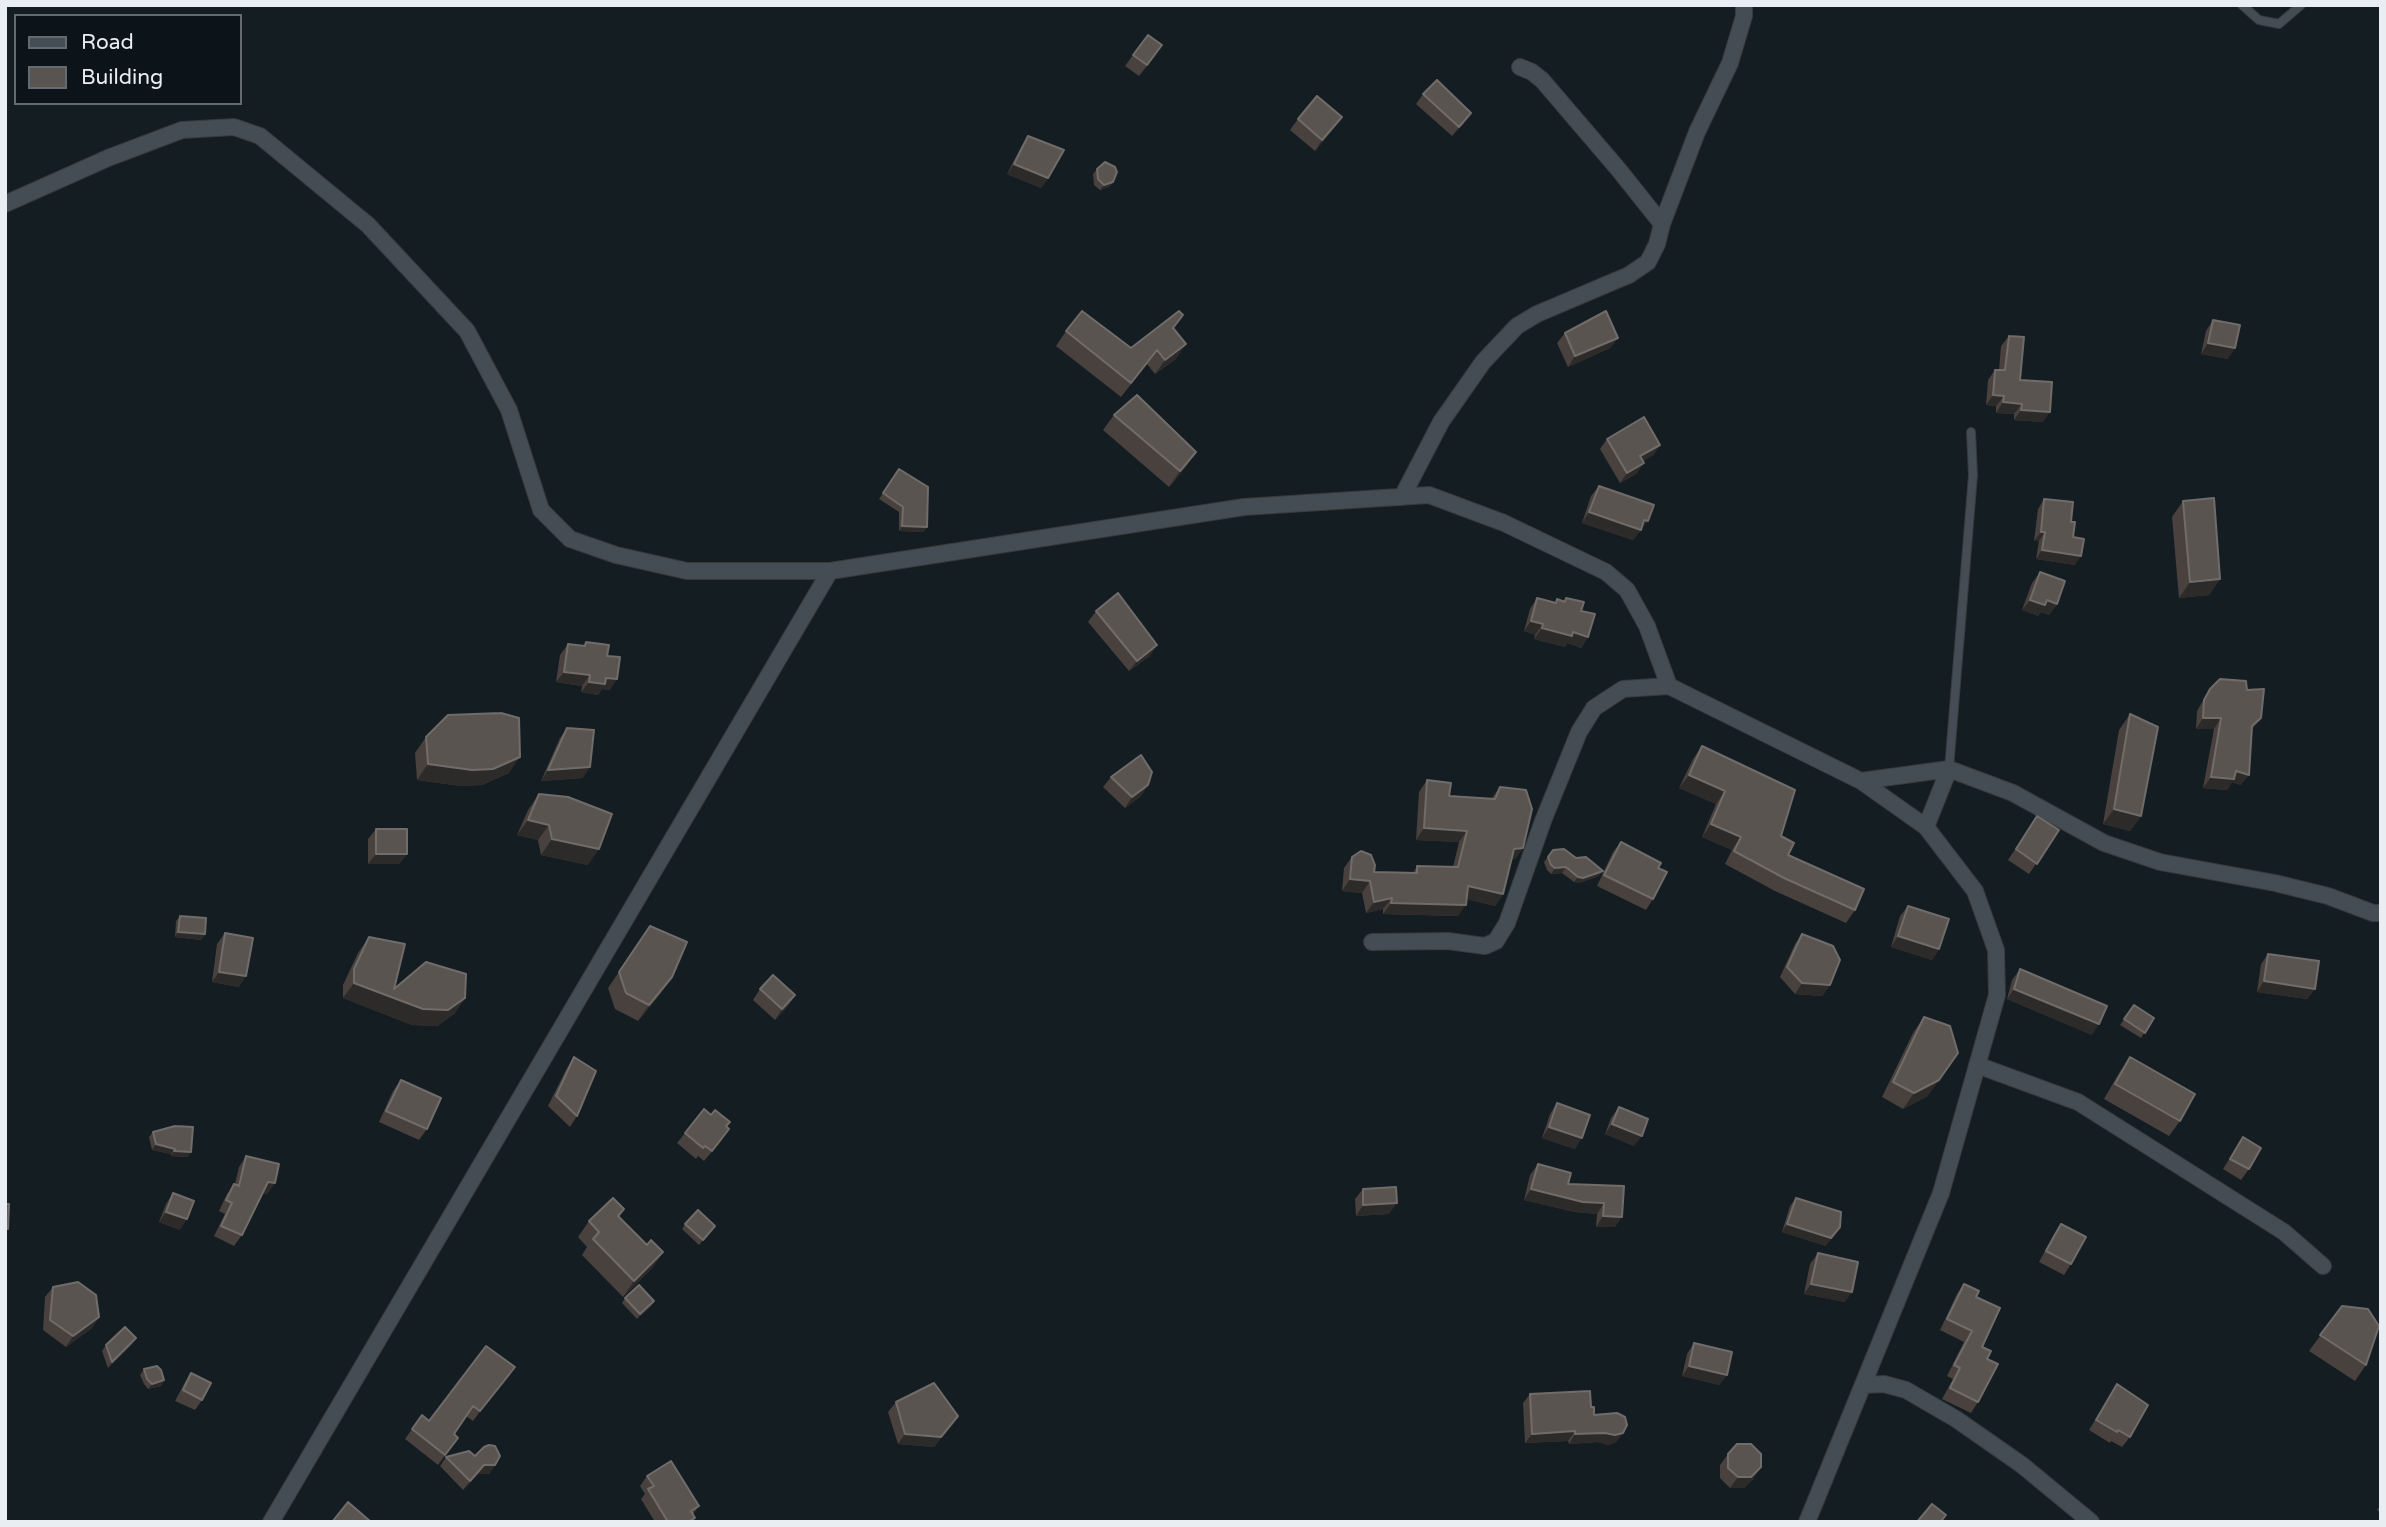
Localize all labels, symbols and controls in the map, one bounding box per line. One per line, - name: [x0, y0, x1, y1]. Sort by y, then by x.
- legend: [14, 14, 242, 105]
- text: Road: [81, 30, 134, 55]
- text: Building: [81, 65, 163, 90]

